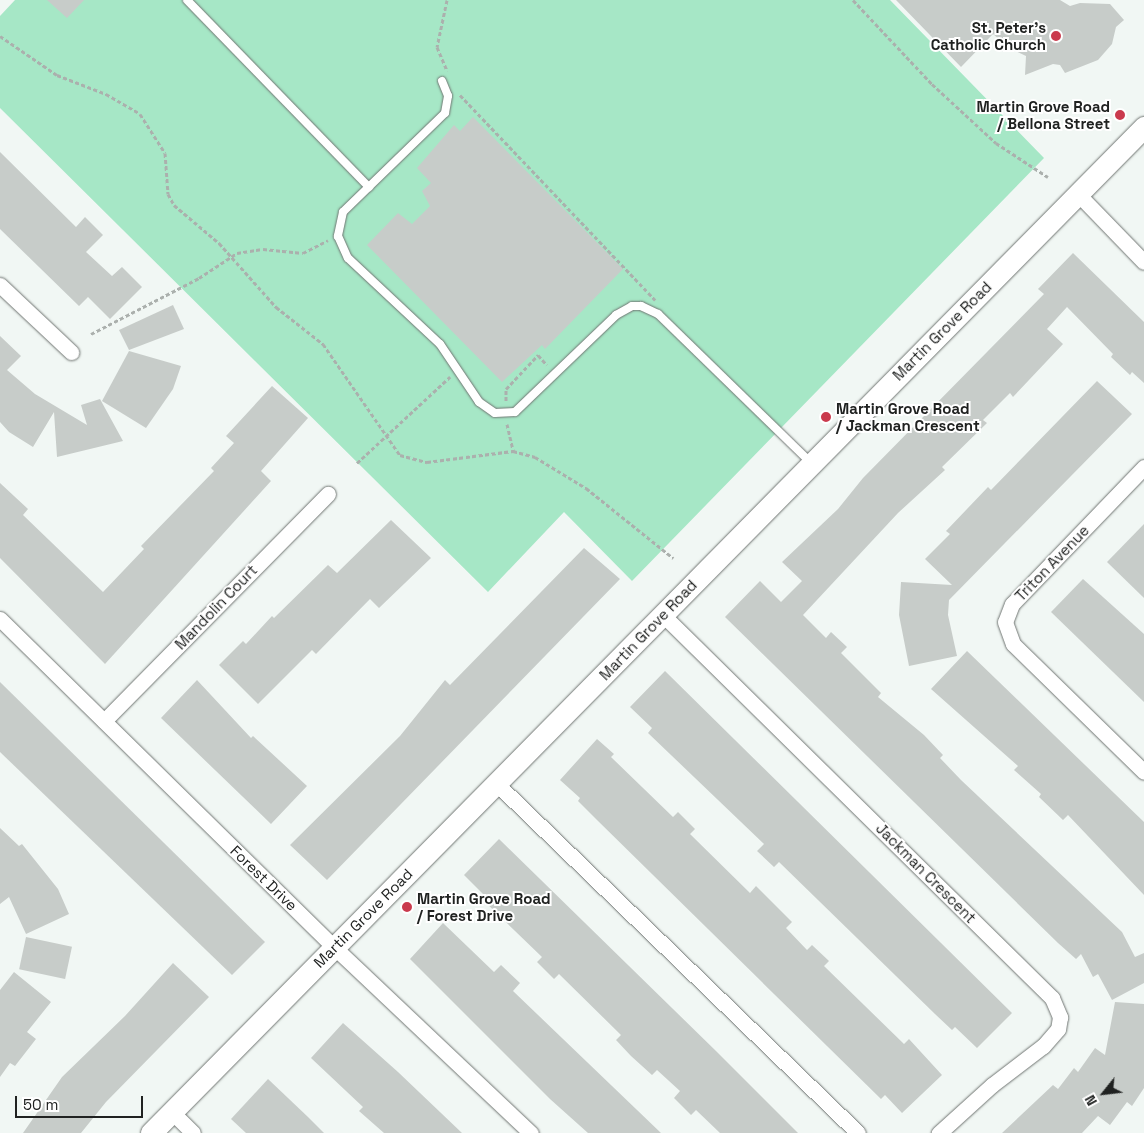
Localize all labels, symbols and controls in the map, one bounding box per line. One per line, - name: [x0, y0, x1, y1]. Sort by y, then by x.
- place label: St. Peter's Catholic Church: [931, 18, 1046, 53]
- marker: St. Peter's Catholic Church: [1050, 30, 1062, 42]
- place label: Martin Grove Road / Bellona Street: [976, 97, 1110, 132]
- marker: Martin Grove Road / Bellona Street: [1114, 109, 1126, 121]
- street label: Martin Grove Road: [889, 278, 995, 384]
- place label: Martin Grove Road / Jackman Crescent: [836, 399, 980, 434]
- marker: Martin Grove Road / Jackman Crescent: [820, 411, 832, 423]
- street label: Triton Avenue: [1011, 521, 1093, 605]
- street label: Mandolin Court: [171, 561, 261, 653]
- street label: Martin Grove Road: [596, 576, 700, 684]
- street label: Jackman Crescent: [872, 819, 980, 927]
- street label: Forest Drive: [227, 842, 301, 914]
- street label: Martin Grove Road: [310, 865, 416, 971]
- place label: Martin Grove Road / Forest Drive: [417, 889, 551, 924]
- marker: Martin Grove Road / Forest Drive: [401, 901, 413, 913]
- north arrow: [1079, 1068, 1129, 1118]
- scale bar: [18, 1086, 145, 1118]
- text: N: [1081, 1092, 1101, 1109]
- text: 50 m: [23, 1095, 58, 1114]

